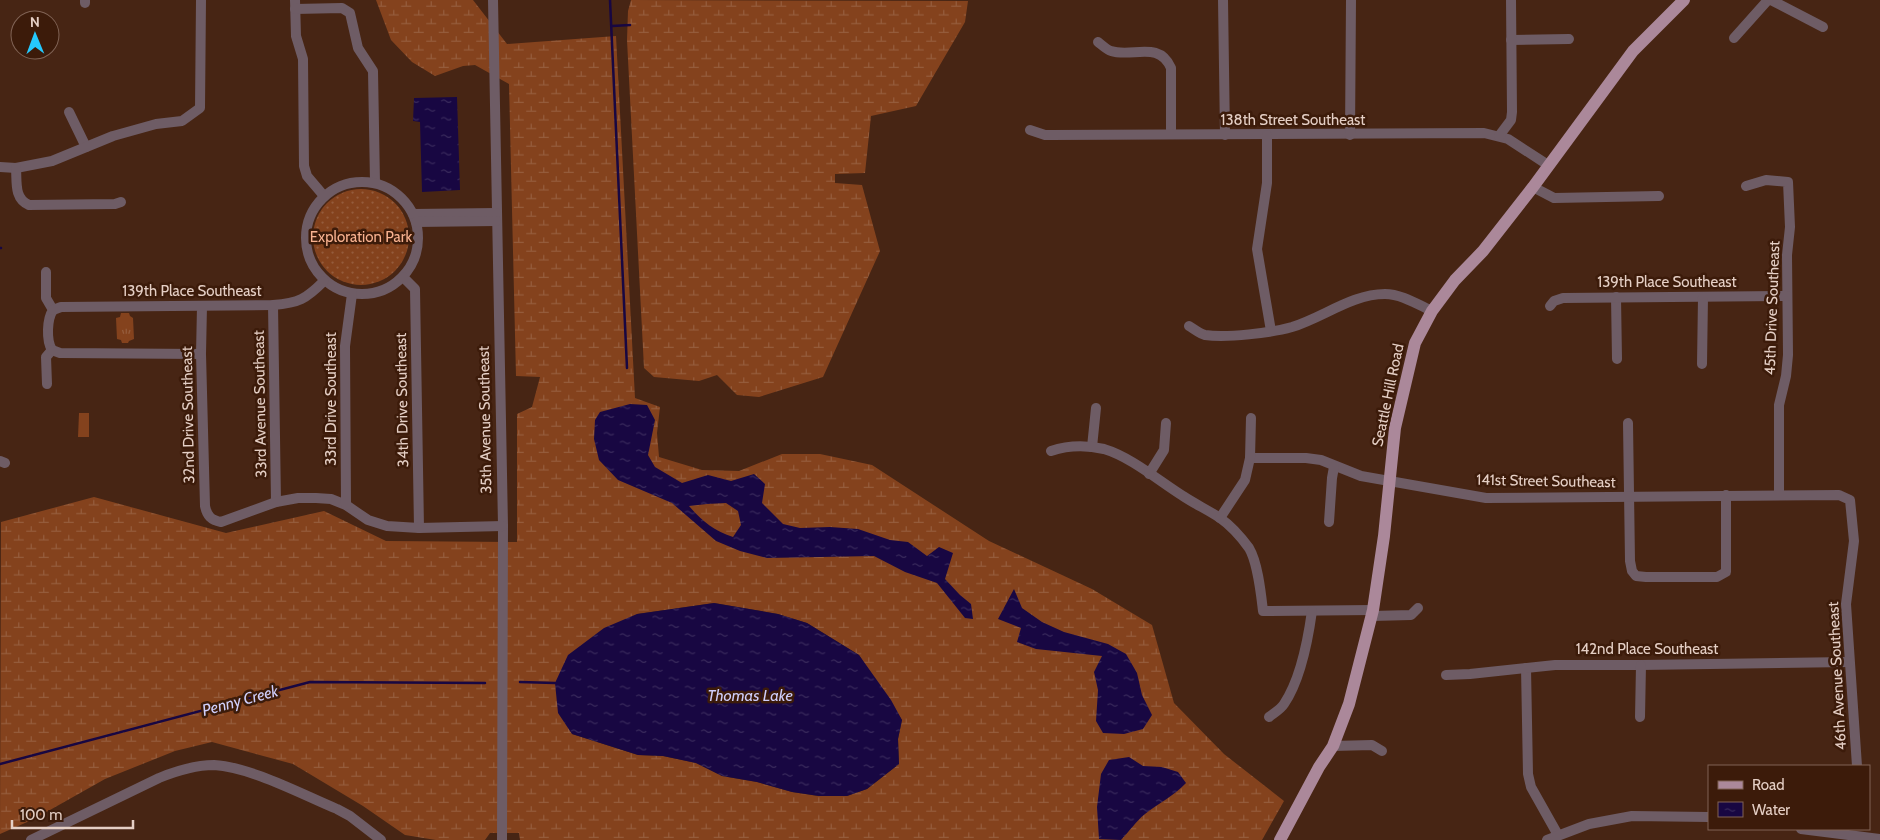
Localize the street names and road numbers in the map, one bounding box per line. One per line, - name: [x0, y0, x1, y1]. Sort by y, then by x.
- street label: 138th Street Southeast: [1221, 111, 1365, 129]
- street label: 45th Drive Southeast: [1761, 240, 1783, 376]
- street label: 139th Place Southeast: [1597, 273, 1737, 291]
- street label: 139th Place Southeast: [122, 282, 262, 300]
- street label: 33rd Avenue Southeast: [250, 330, 270, 478]
- street label: 33rd Drive Southeast: [322, 332, 340, 466]
- street label: 34th Drive Southeast: [392, 333, 412, 467]
- street label: Seattle Hill Road: [1368, 342, 1408, 448]
- street label: 32nd Drive Southeast: [178, 346, 198, 484]
- street label: 35th Avenue Southeast: [475, 346, 495, 494]
- street label: 141st Street Southeast: [1476, 471, 1616, 491]
- street label: 46th Avenue Southeast: [1824, 601, 1850, 751]
- street label: 142nd Place Southeast: [1576, 640, 1718, 658]

